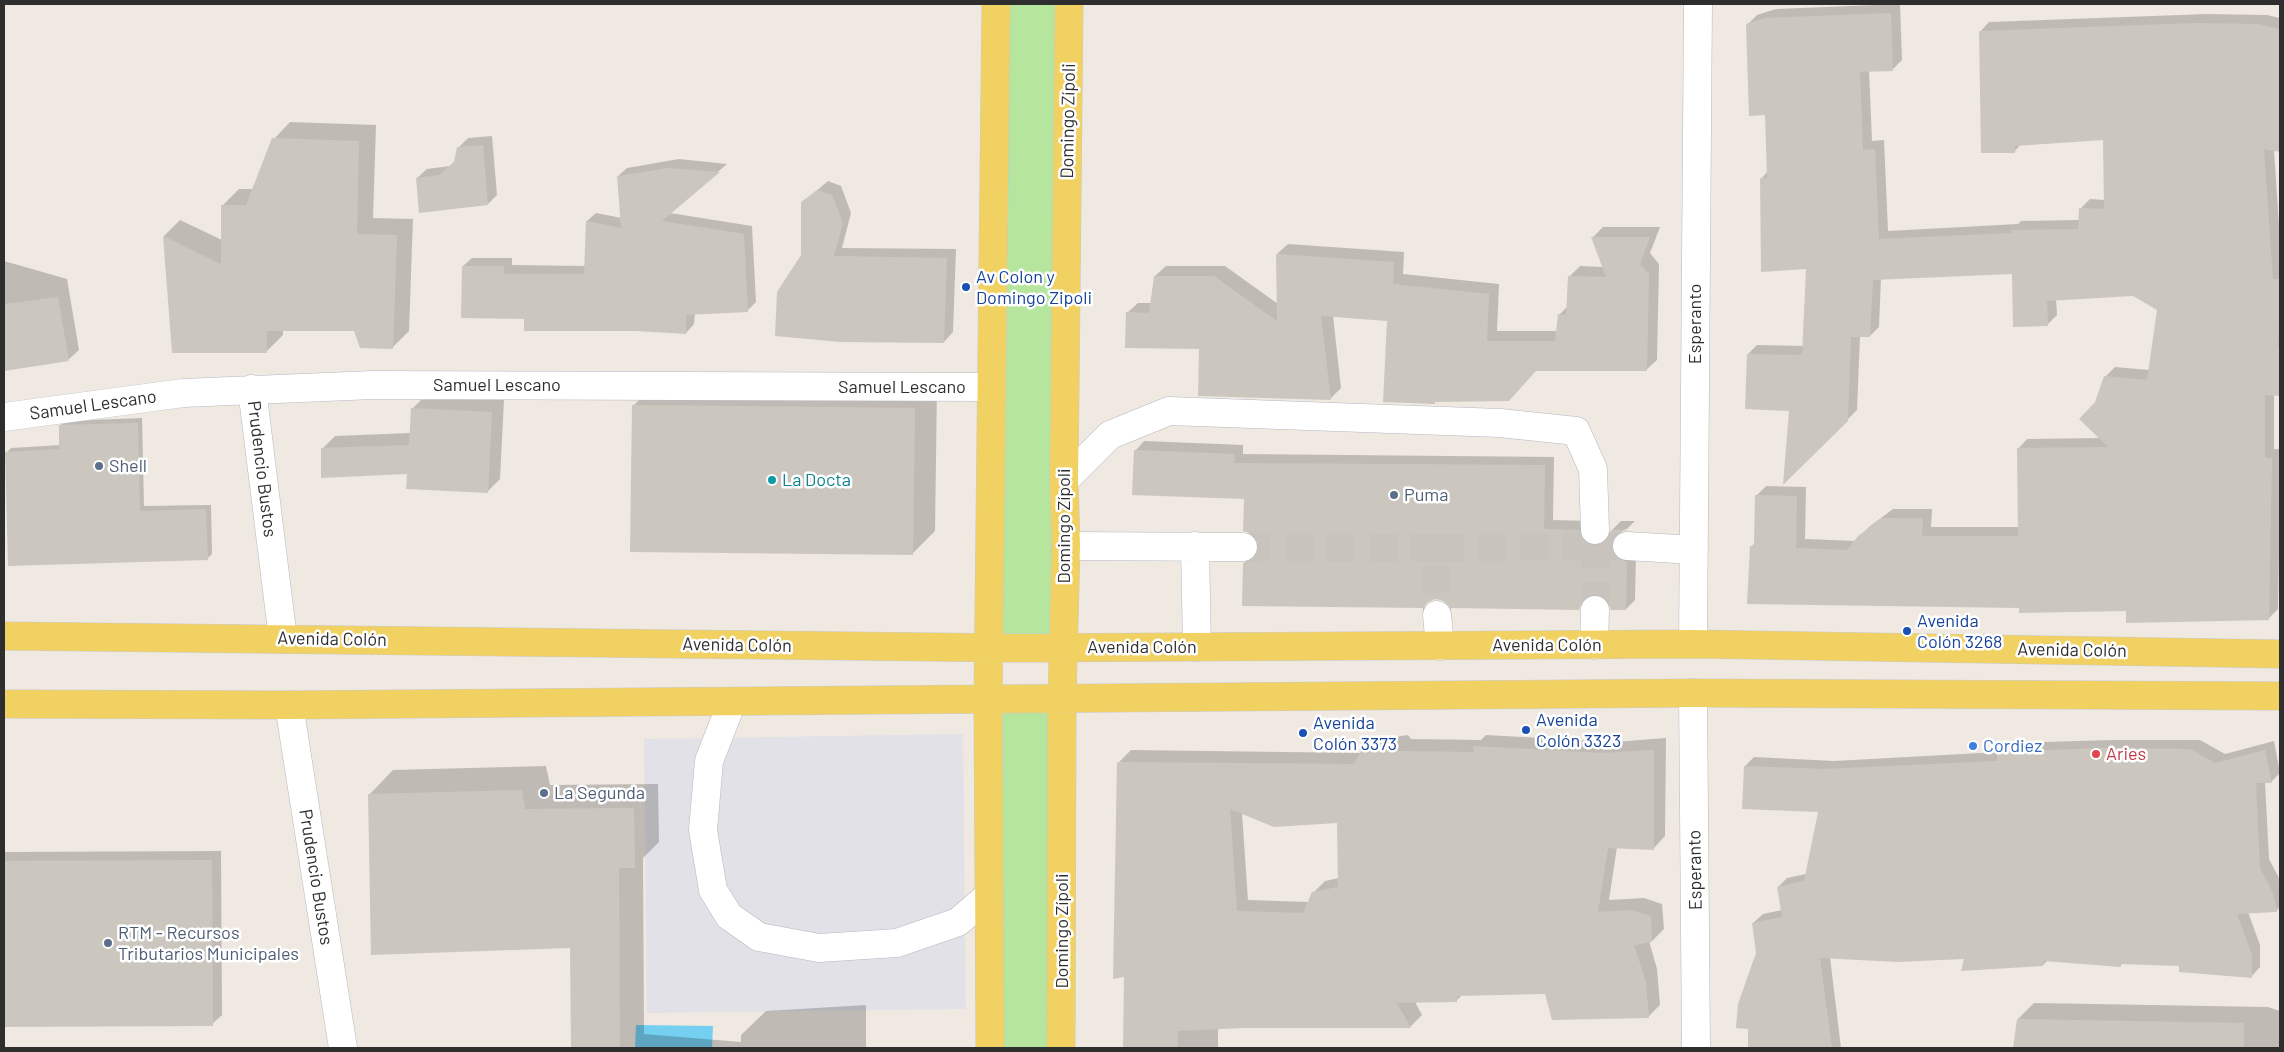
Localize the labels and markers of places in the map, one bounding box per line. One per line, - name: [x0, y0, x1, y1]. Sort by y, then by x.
- place label: Av Colon y Domingo Zipoli: [976, 266, 1092, 308]
- marker: Av Colon y Domingo Zipoli: [960, 281, 972, 293]
- place label: Shell: [109, 455, 147, 477]
- marker: Shell: [93, 460, 105, 472]
- place label: La Docta: [782, 469, 851, 491]
- marker: La Docta: [766, 474, 778, 486]
- place label: Puma: [1404, 484, 1448, 506]
- marker: Puma: [1388, 489, 1400, 501]
- place label: Avenida Colón 3268: [1917, 610, 2002, 652]
- marker: Avenida Colón 3268: [1901, 625, 1913, 637]
- place label: Avenida Colón 3323: [1536, 709, 1621, 752]
- place label: Avenida Colón 3373: [1313, 712, 1397, 754]
- marker: Avenida Colón 3323: [1520, 724, 1532, 736]
- marker: Avenida Colón 3373: [1297, 727, 1309, 739]
- place label: Cordiez: [1983, 735, 2042, 757]
- marker: Cordiez: [1967, 740, 1979, 752]
- place label: Aries: [2106, 743, 2146, 765]
- marker: Aries: [2090, 748, 2102, 760]
- place label: La Segunda: [554, 782, 645, 804]
- marker: La Segunda: [538, 787, 550, 799]
- place label: RTM - Recursos Tributarios Municipales: [118, 922, 299, 964]
- marker: RTM - Recursos Tributarios Municipales: [102, 937, 114, 949]

